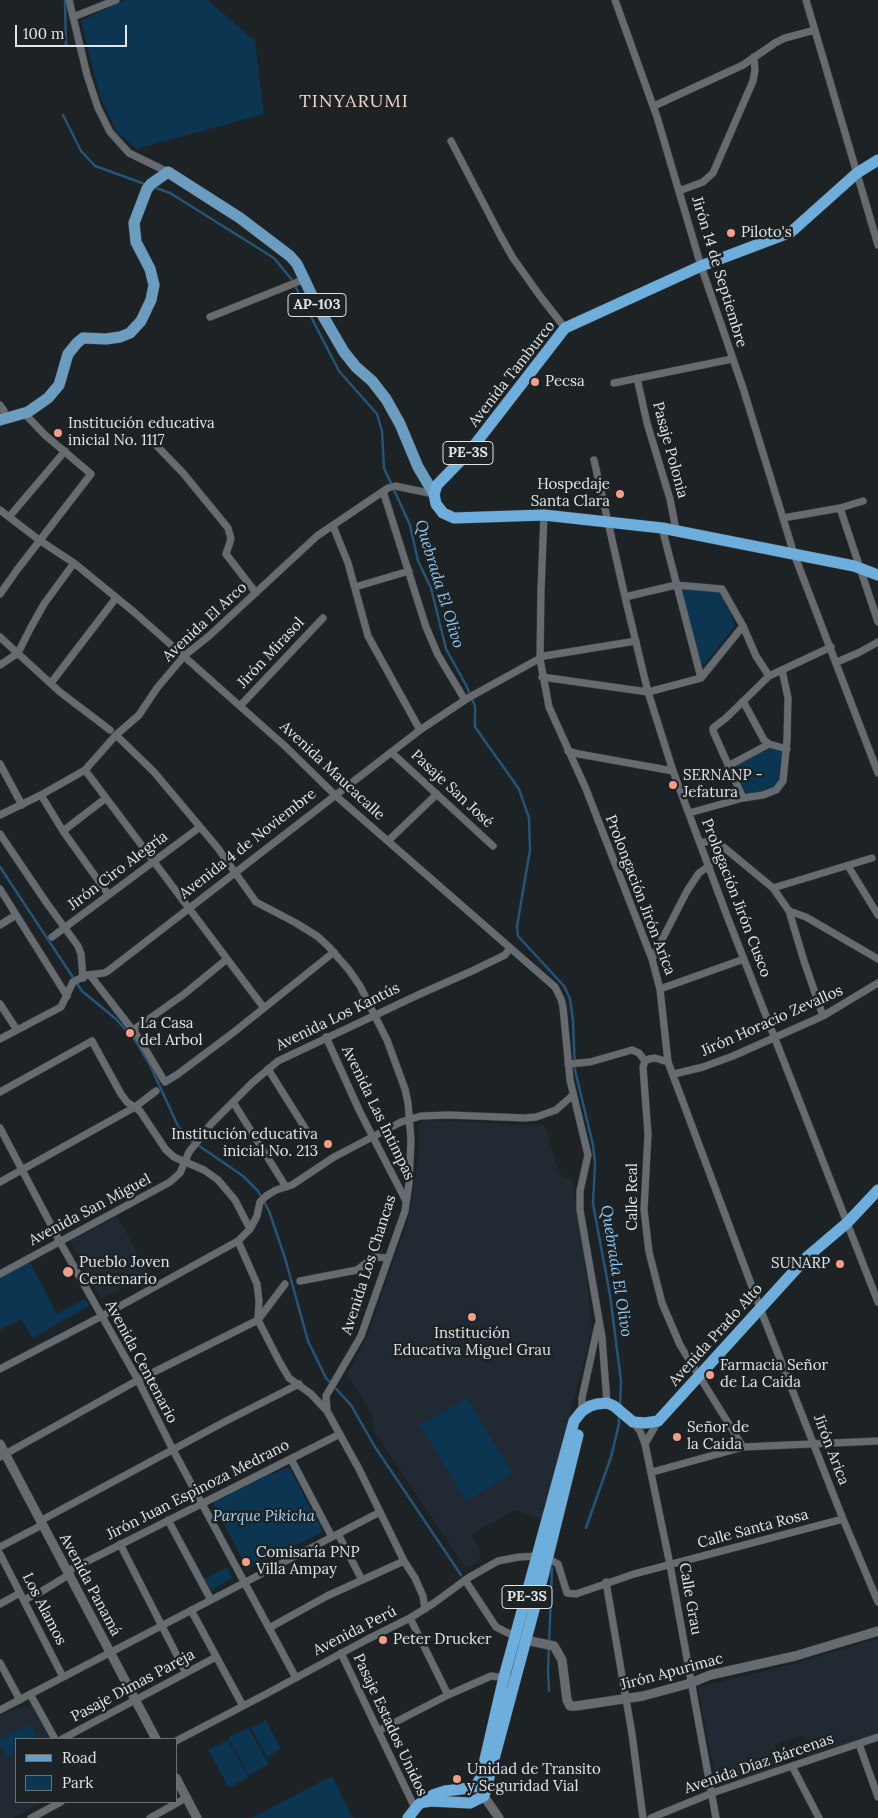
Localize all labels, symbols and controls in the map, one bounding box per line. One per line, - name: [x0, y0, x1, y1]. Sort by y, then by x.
- scale bar: [18, 15, 130, 47]
- text: 100 m: [23, 24, 64, 43]
- district label: TINYARUMI: [298, 91, 410, 113]
- street label: Jirón 14 de Septiembre: [687, 194, 751, 350]
- place label: Piloto's: [741, 224, 792, 242]
- marker: Piloto's: [725, 227, 737, 239]
- road number: AP-103: [288, 294, 346, 316]
- street label: Avenida Tamburco: [465, 317, 559, 431]
- place label: Pecsa: [545, 373, 585, 391]
- marker: Pecsa: [529, 376, 541, 388]
- street label: Pasaje Polonia: [648, 400, 692, 500]
- place label: Institución educativa inicial No. 1117: [68, 415, 215, 450]
- marker: Institución educativa inicial No. 1117: [52, 427, 64, 439]
- road number: PE-3S: [443, 442, 493, 464]
- place label: Hospedaje Santa Clara: [531, 476, 610, 511]
- marker: Hospedaje Santa Clara: [614, 488, 626, 500]
- water label: Quebrada El Olivo: [410, 518, 468, 650]
- street label: Avenida El Arco: [159, 578, 251, 666]
- street label: Jirón Mirasol: [234, 614, 308, 692]
- street label: Avenida Maucacalle: [276, 718, 388, 824]
- street label: Pasaje San José: [407, 746, 497, 832]
- place label: SERNANP - Jefatura: [683, 767, 763, 802]
- marker: SERNANP - Jefatura: [667, 779, 679, 791]
- street label: Avenida 4 de Noviembre: [176, 785, 320, 903]
- street label: Prolongación Jirón Arica: [601, 812, 679, 978]
- street label: Prologación Jirón Cusco: [697, 816, 775, 980]
- street label: Jirón Ciro Alegría: [65, 828, 171, 914]
- street label: Avenida Los Kantús: [273, 979, 403, 1055]
- street label: Jirón Horacio Zevallos: [698, 982, 846, 1060]
- place label: La Casa del Arbol: [140, 1015, 203, 1050]
- marker: La Casa del Arbol: [124, 1027, 136, 1039]
- street label: Avenida Las Intimpas: [338, 1043, 418, 1183]
- place label: Institución educativa inicial No. 213: [171, 1126, 318, 1161]
- marker: Institución educativa inicial No. 213: [322, 1138, 334, 1150]
- street label: Calle Real: [624, 1163, 642, 1231]
- street label: Avenida San Miguel: [26, 1170, 154, 1250]
- street label: Avenida Los Chancas: [338, 1193, 400, 1337]
- water label: Quebrada El Olivo: [596, 1204, 636, 1338]
- place label: Pueblo Joven Centenario: [79, 1254, 170, 1289]
- place label: SUNARP: [771, 1255, 830, 1273]
- marker: SUNARP: [834, 1258, 846, 1270]
- marker: Pueblo Joven Centenario: [61, 1265, 75, 1279]
- street label: Avenida Prado Alto: [665, 1280, 767, 1390]
- street label: Avenida Centenario: [101, 1297, 181, 1427]
- marker: Institución Educativa Miguel Grau: [466, 1311, 478, 1323]
- place label: Institución Educativa Miguel Grau: [393, 1325, 551, 1360]
- place label: Farmacia Señor de La Caida: [720, 1357, 828, 1392]
- marker: Farmacia Señor de La Caida: [704, 1369, 716, 1381]
- street label: Jirón Arica: [809, 1412, 853, 1488]
- place label: Señor de la Caida: [687, 1419, 749, 1454]
- marker: Señor de la Caida: [671, 1431, 683, 1443]
- street label: Jirón Juan Espinoza Medrano: [104, 1436, 292, 1544]
- street label: Calle Santa Rosa: [696, 1506, 810, 1552]
- park label: Parque Pikicha: [213, 1508, 315, 1526]
- street label: Avenida Panamá: [55, 1531, 125, 1639]
- place label: Comisaría PNP Villa Ampay: [256, 1544, 359, 1579]
- marker: Comisaría PNP Villa Ampay: [240, 1556, 252, 1568]
- street label: Calle Grau: [675, 1562, 705, 1636]
- street label: Los Alamos: [18, 1570, 70, 1648]
- road number: PE-3S: [502, 1585, 552, 1608]
- street label: Avenida Perú: [310, 1602, 400, 1660]
- place label: Peter Drucker: [393, 1631, 492, 1649]
- marker: Peter Drucker: [377, 1634, 389, 1646]
- street label: Pasaje Dimas Pareja: [68, 1646, 198, 1726]
- street label: Jirón Apurimac: [619, 1650, 725, 1694]
- street label: Pasaje Estados Unidos: [349, 1651, 431, 1799]
- street label: Avenida Díaz Bárcenas: [682, 1730, 836, 1798]
- legend: [15, 1738, 178, 1803]
- text: Road: [62, 1748, 97, 1767]
- place label: Unidad de Transito y Seguridad Vial: [467, 1761, 601, 1796]
- text: Park: [62, 1773, 93, 1792]
- marker: Unidad de Transito y Seguridad Vial: [451, 1773, 463, 1785]

